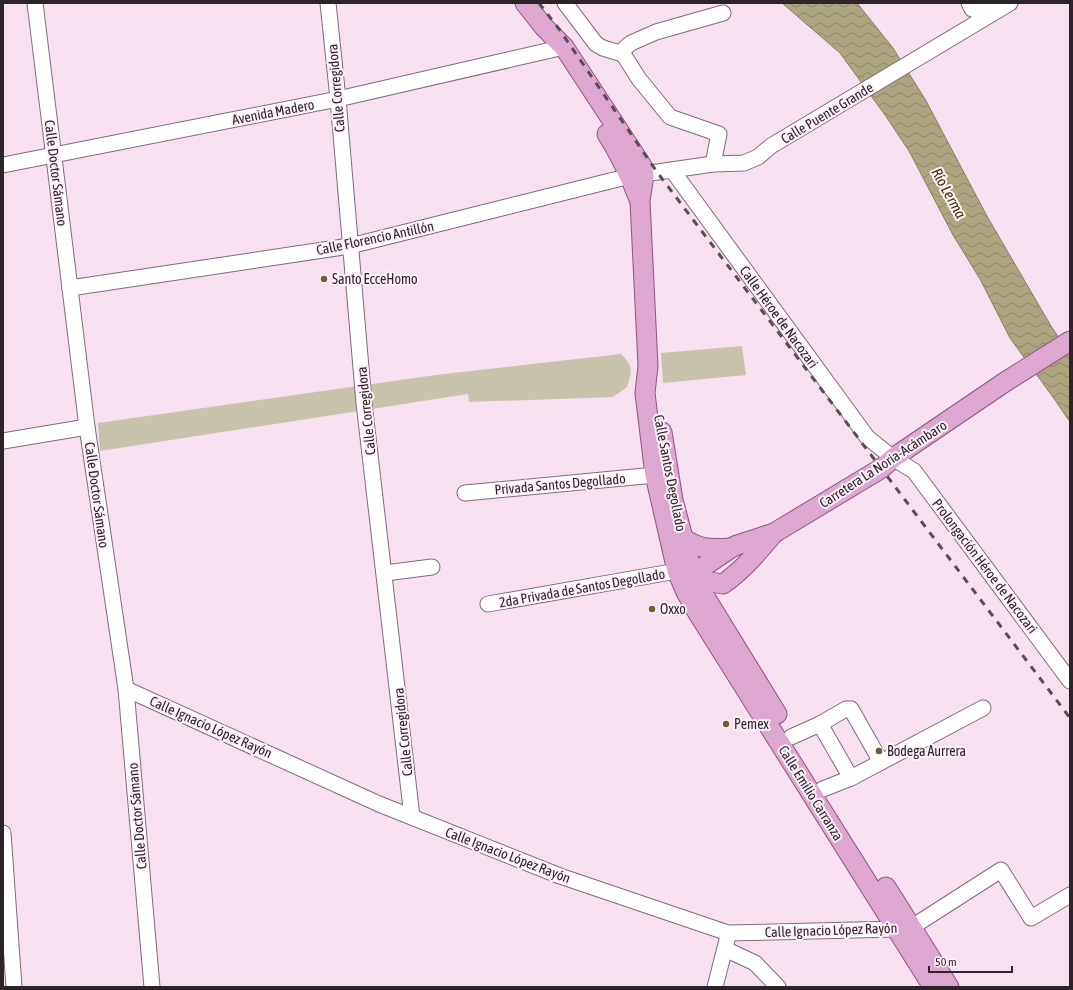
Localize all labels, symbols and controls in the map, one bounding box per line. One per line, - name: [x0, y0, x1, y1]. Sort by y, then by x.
- street label: Calle Corregidora: [324, 43, 348, 133]
- street label: Calle Puente Grande: [778, 79, 876, 147]
- street label: Avenida Madero: [230, 96, 316, 128]
- street label: Calle Doctor Sámano: [42, 119, 70, 227]
- water label: Río Lerma: [928, 165, 970, 221]
- street label: Calle Florencio Antillón: [315, 218, 435, 258]
- street label: Calle Héroe de Nacozari: [737, 263, 821, 371]
- place label: Santo EcceHomo: [332, 271, 418, 287]
- marker: Santo EcceHomo: [319, 274, 329, 284]
- street label: Calle Corregidora: [353, 366, 379, 456]
- street label: Calle Santos Degollado: [651, 413, 689, 533]
- street label: Carretera La Noria-Acámbaro: [816, 417, 950, 511]
- street label: Calle Doctor Sámano: [82, 441, 112, 549]
- street label: Privada Santos Degollado: [494, 470, 626, 498]
- street label: Prolongación Héroe de Nacozari: [929, 496, 1041, 636]
- street label: 2da Privada de Santos Degollado: [498, 566, 666, 610]
- place label: Oxxo: [660, 601, 686, 617]
- marker: Oxxo: [647, 604, 657, 614]
- street label: Calle Corregidora: [390, 687, 416, 777]
- street label: Calle Ignacio López Rayón: [147, 693, 275, 761]
- place label: Pemex: [734, 716, 769, 732]
- marker: Pemex: [721, 719, 731, 729]
- street label: Calle Emilio Carranza: [775, 743, 847, 843]
- place label: Bodega Aurrera: [887, 743, 966, 759]
- marker: Bodega Aurrera: [874, 746, 884, 756]
- street label: Calle Doctor Sámano: [124, 762, 150, 870]
- street label: Calle Ignacio López Rayón: [443, 824, 573, 886]
- street label: Calle Ignacio López Rayón: [764, 920, 898, 940]
- scale bar: [929, 948, 1012, 974]
- text: 50 m: [935, 955, 957, 969]

